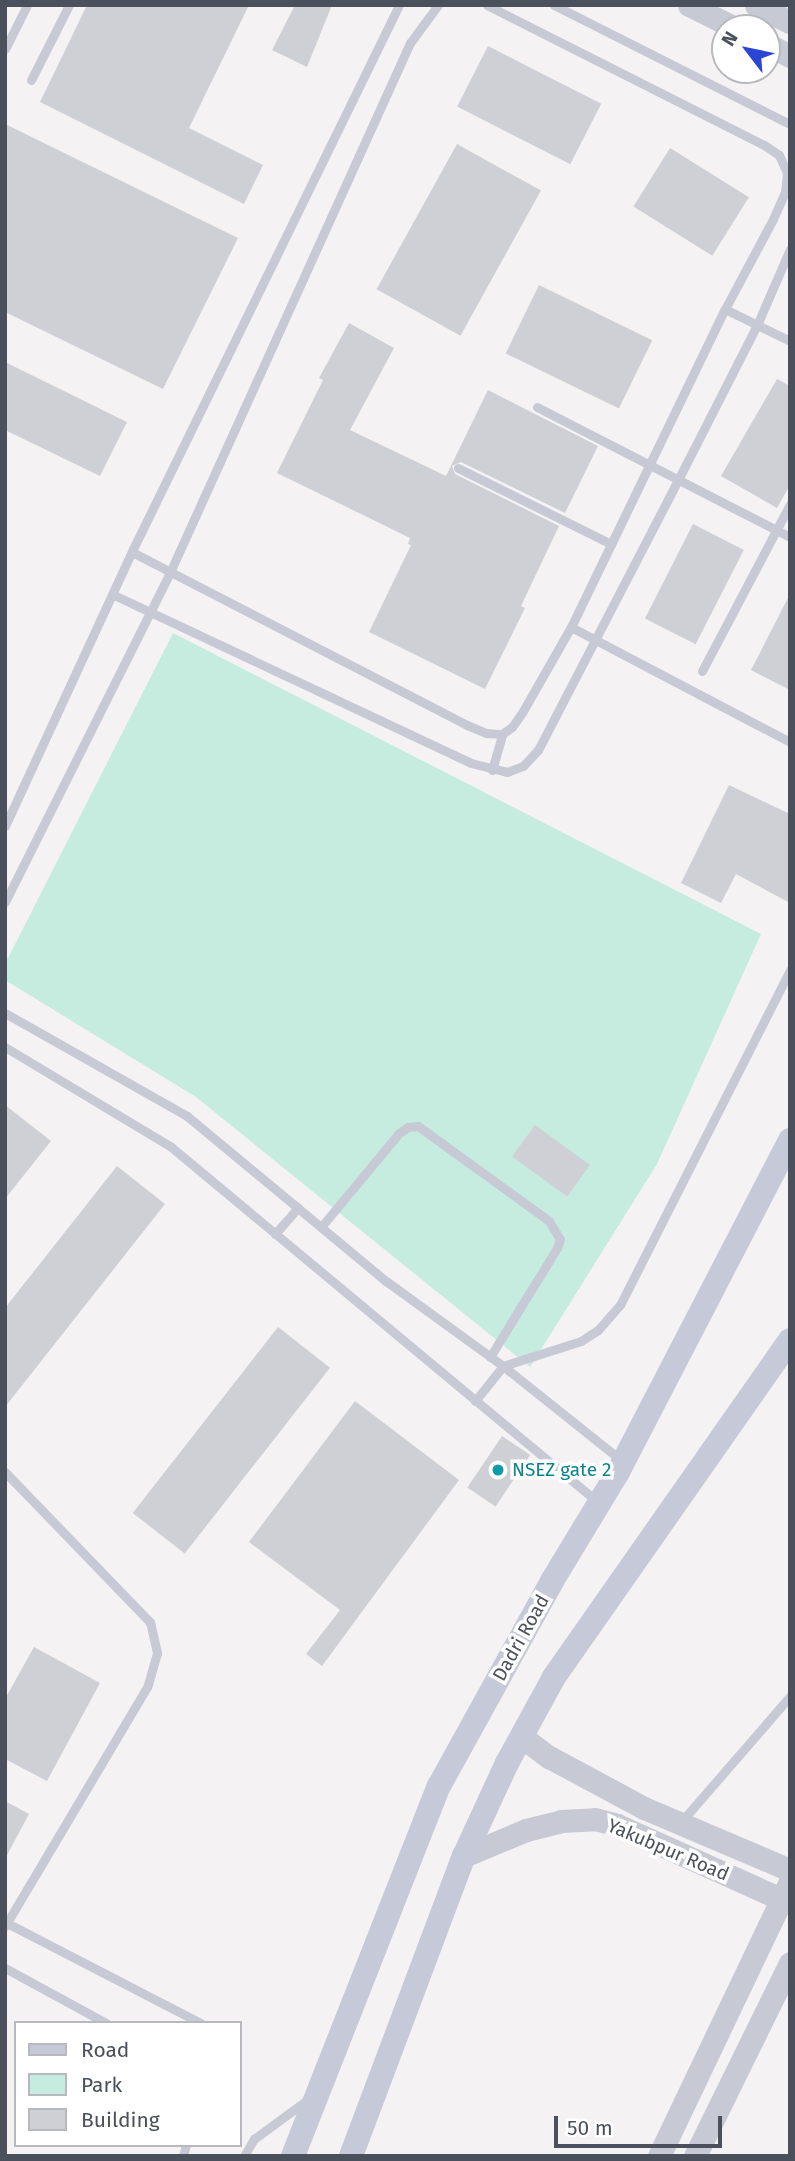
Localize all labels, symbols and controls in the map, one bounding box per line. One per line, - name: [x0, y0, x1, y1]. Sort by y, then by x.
- north arrow: [711, 14, 781, 84]
- text: N: [716, 27, 743, 50]
- place label: NSEZ gate 2: [512, 1459, 611, 1481]
- marker: NSEZ gate 2: [490, 1462, 506, 1478]
- street label: Dadri Road: [488, 1591, 554, 1685]
- street label: Yakubpur Road: [604, 1814, 732, 1886]
- legend: [14, 2021, 242, 2147]
- text: Road: [81, 2037, 129, 2063]
- text: Park: [81, 2072, 122, 2098]
- scale bar: [557, 2102, 725, 2146]
- text: Building: [81, 2107, 160, 2133]
- text: 50 m: [567, 2115, 613, 2141]

